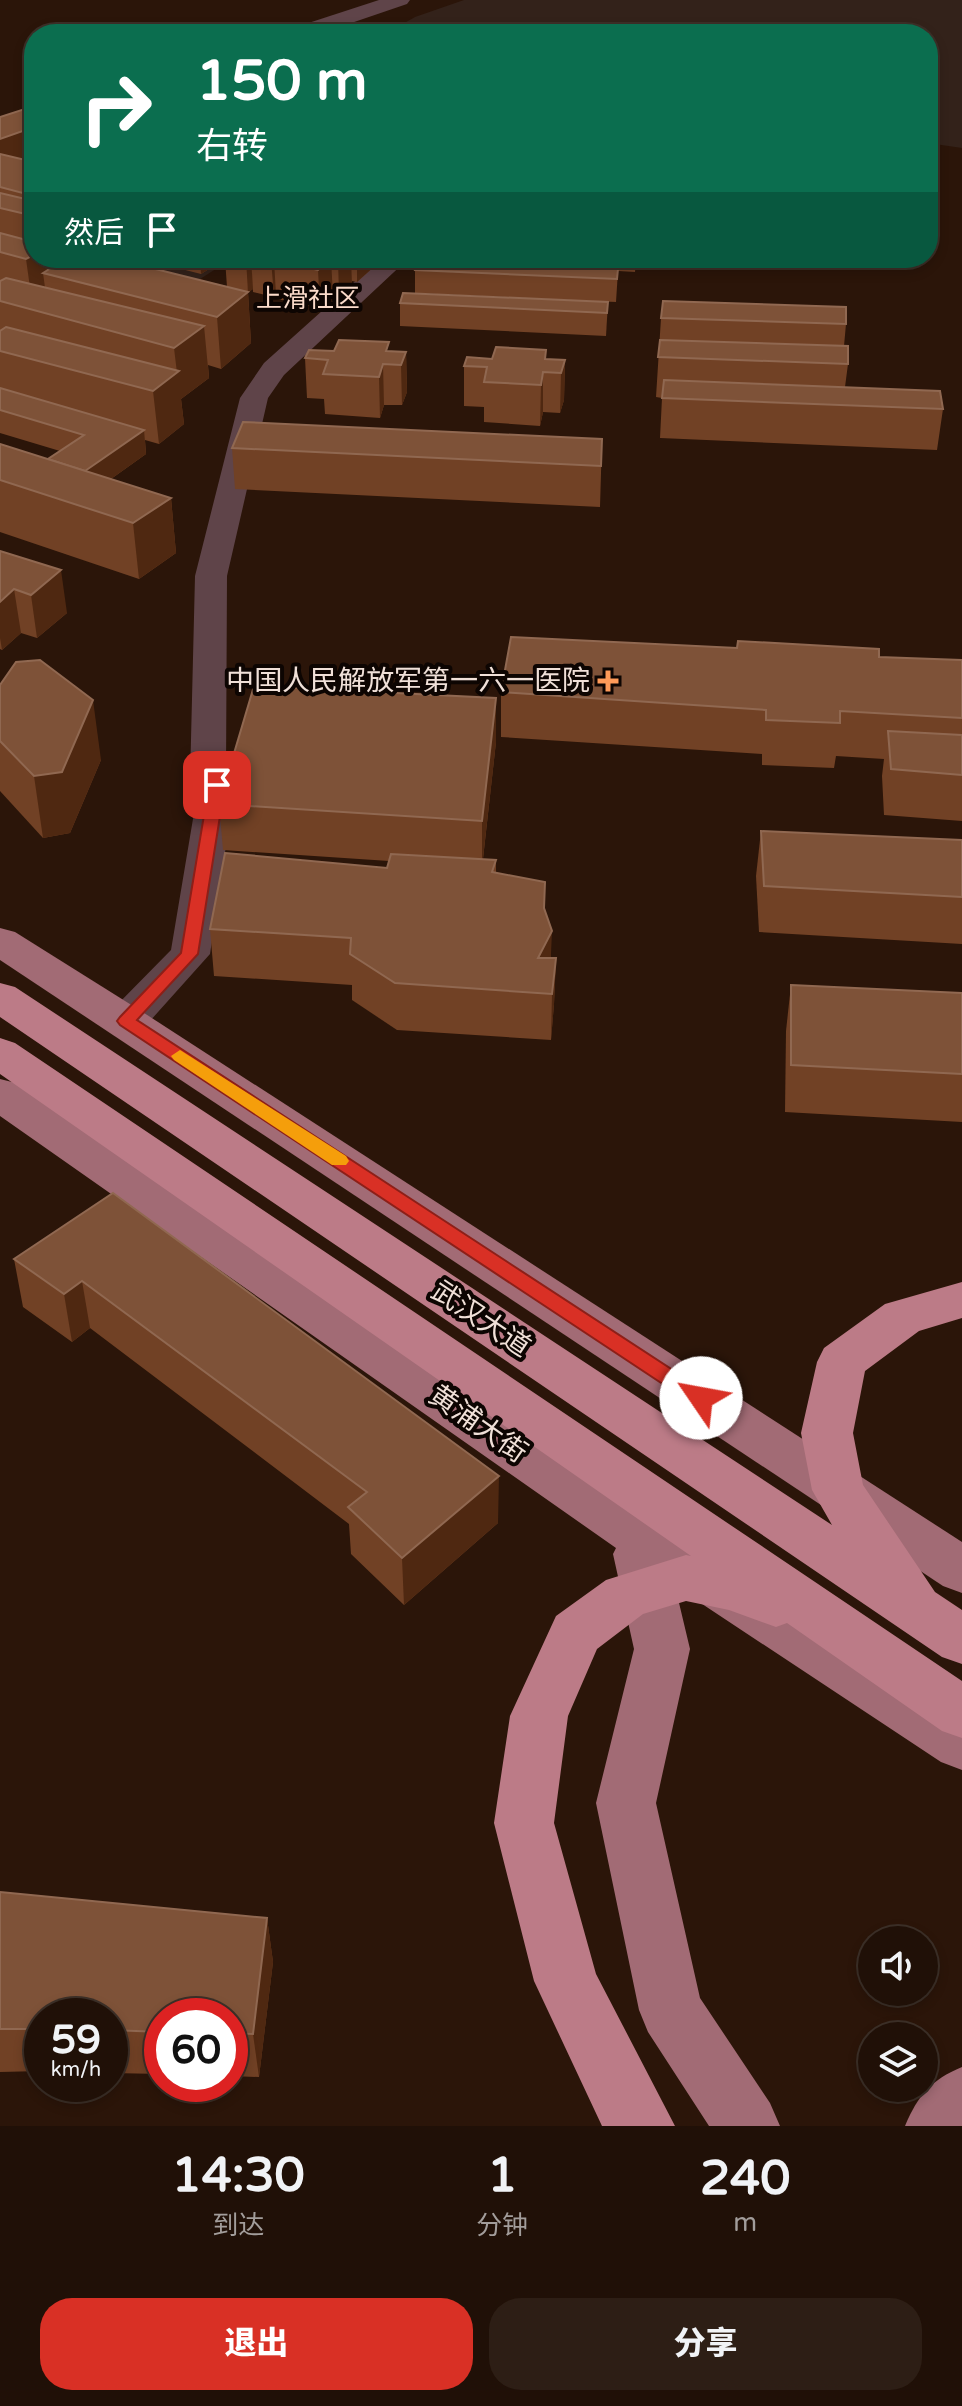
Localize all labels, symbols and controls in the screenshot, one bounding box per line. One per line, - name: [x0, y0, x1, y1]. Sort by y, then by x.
- text: 150 m: [196, 48, 367, 115]
- icon: right: [64, 56, 168, 160]
- text: 右转: [196, 125, 268, 168]
- icon: arrive: [140, 208, 184, 252]
- text: 然后: [64, 215, 124, 252]
- district label: 上滑社区: [256, 283, 360, 314]
- place label: 中国人民解放军第一六一医院: [226, 664, 590, 698]
- marker: 中国人民解放军第一六一医院: [597, 670, 619, 692]
- pin: [183, 751, 251, 819]
- icon: arrive: [195, 763, 239, 807]
- street label: 武汉大道: [425, 1274, 537, 1364]
- position arrow: [659, 1356, 743, 1440]
- street label: 黄浦大街: [422, 1378, 534, 1470]
- map controls: [858, 1926, 938, 2102]
- button: sound: [858, 1926, 938, 2006]
- speed limit sign: 60: [144, 1998, 248, 2102]
- text: 59: [51, 2016, 101, 2064]
- button: layers: [858, 2022, 938, 2102]
- text: km/h: [51, 2058, 101, 2082]
- text: 14:30: [172, 2147, 305, 2205]
- text: 1: [487, 2147, 517, 2205]
- text: 240: [700, 2150, 790, 2208]
- text: m: [733, 2207, 757, 2238]
- text: 到达: [212, 2210, 264, 2241]
- text: 分钟: [476, 2210, 528, 2241]
- button: 退出: [40, 2298, 473, 2390]
- button: 分享: [489, 2298, 922, 2390]

